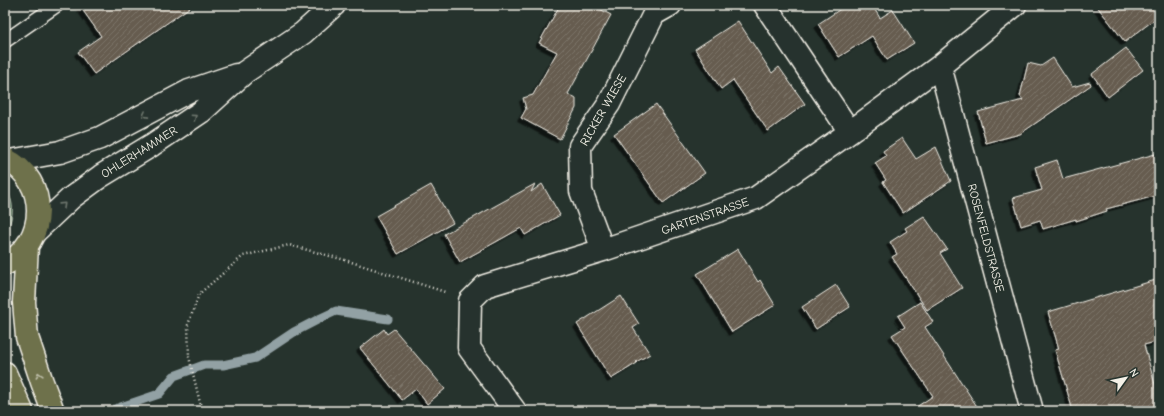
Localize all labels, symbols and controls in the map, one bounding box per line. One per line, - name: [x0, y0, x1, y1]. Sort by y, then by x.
- street label: RICKER WIESE: [577, 72, 629, 148]
- one-way arrow: [142, 110, 149, 117]
- one-way arrow: [189, 115, 196, 122]
- street label: OHLERHAMMER: [98, 123, 180, 181]
- street label: ROSENFELDSTRASSE: [965, 182, 1007, 294]
- street label: GARTENSTRASSE: [659, 194, 751, 238]
- one-way arrow: [58, 202, 66, 210]
- north arrow: [1106, 358, 1146, 398]
- text: N: [1127, 366, 1141, 379]
- one-way arrow: [35, 371, 44, 378]

